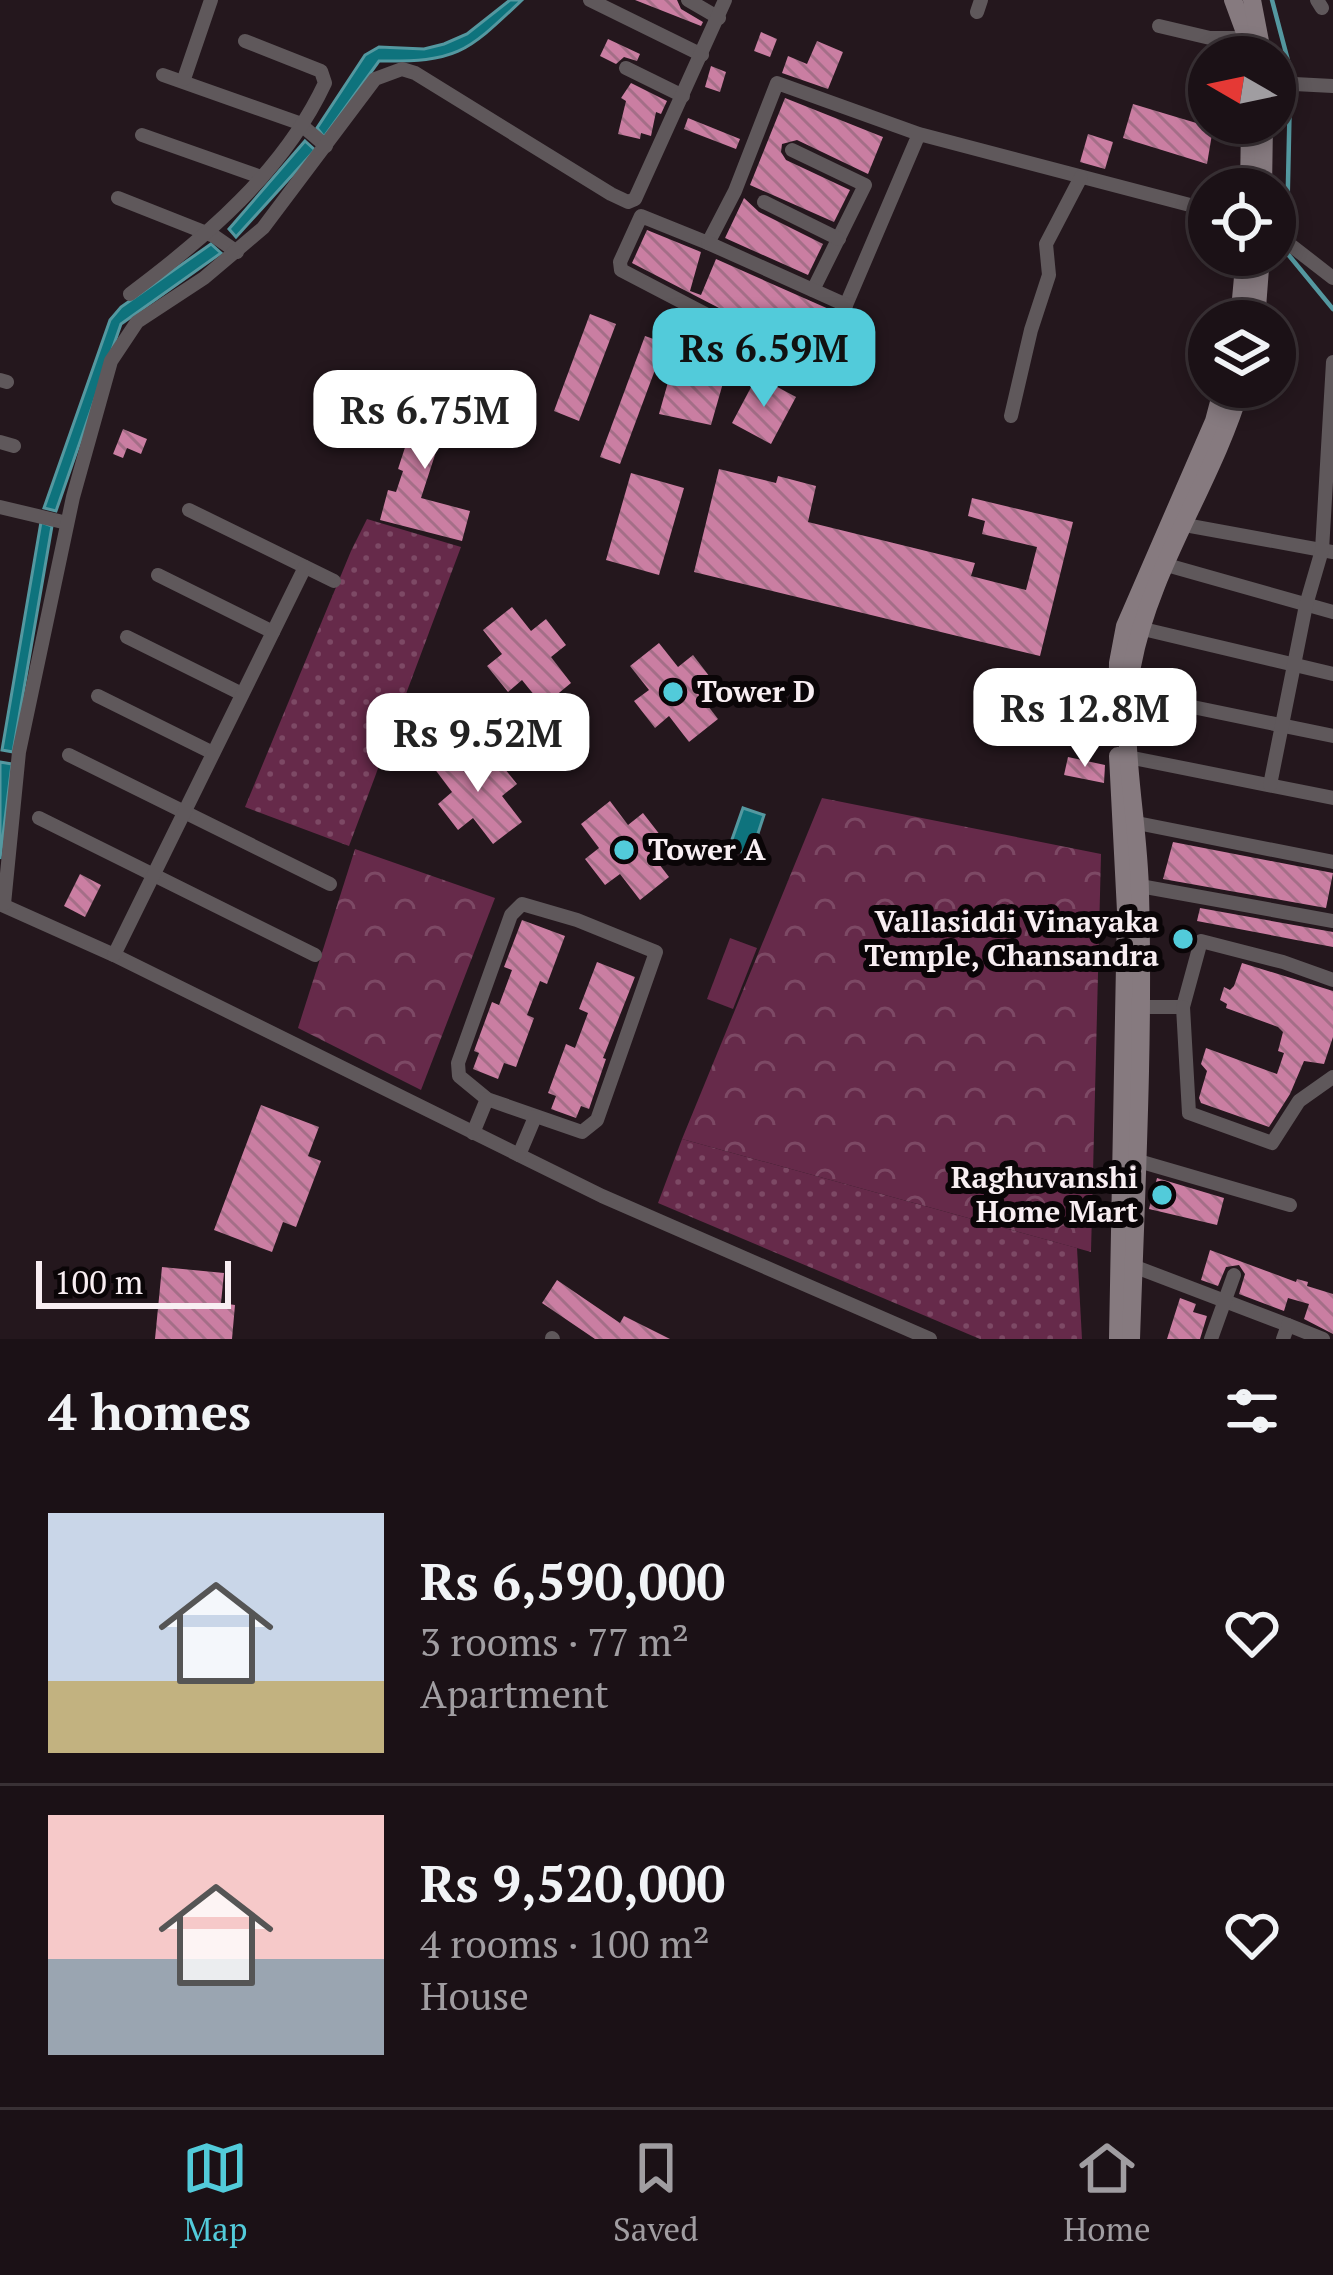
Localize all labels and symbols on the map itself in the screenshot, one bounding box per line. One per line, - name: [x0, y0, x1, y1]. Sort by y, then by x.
- north arrow: [1188, 36, 1296, 144]
- pin: Rs 6.59M: [640, 308, 888, 410]
- pin: Rs 6.75M: [301, 370, 549, 472]
- pin: Rs 12.8M: [961, 668, 1209, 770]
- place label: Tower D: [697, 671, 815, 711]
- marker: Tower D: [660, 679, 686, 705]
- pin: Rs 9.52M: [354, 693, 602, 795]
- place label: Tower A: [648, 829, 766, 869]
- marker: Tower A: [611, 837, 637, 863]
- place label: Vallasiddi Vinayaka Temple, Chansandra: [864, 901, 1159, 975]
- marker: Vallasiddi Vinayaka Temple, Chansandra: [1170, 926, 1196, 952]
- place label: Raghuvanshi Home Mart: [951, 1157, 1138, 1231]
- marker: Raghuvanshi Home Mart: [1149, 1182, 1175, 1208]
- scale bar: [36, 1255, 231, 1308]

